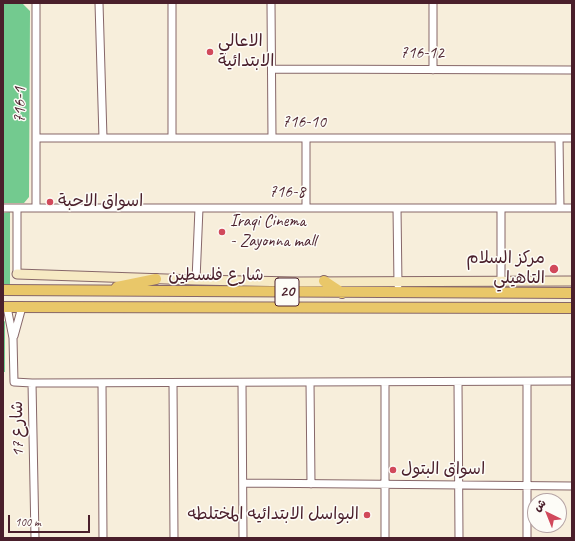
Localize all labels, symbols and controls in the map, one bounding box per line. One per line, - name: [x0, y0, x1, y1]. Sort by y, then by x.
- place label: الاعالي الابتدائية: [218, 32, 274, 72]
- street label: 716-12: [400, 44, 444, 64]
- marker: الاعالي الابتدائية: [205, 47, 215, 57]
- street label: 716-1: [11, 87, 31, 123]
- street label: 716-10: [282, 113, 326, 133]
- street label: 716-8: [269, 183, 305, 203]
- place label: اسواق الاحبة: [58, 192, 143, 212]
- marker: اسواق الاحبة: [45, 197, 55, 207]
- place label: Iraqi Cinema - Zayonna mall: [230, 212, 316, 252]
- marker: Iraqi Cinema - Zayonna mall: [217, 227, 227, 237]
- place label: مركز السلام التاهيلي: [466, 249, 545, 289]
- marker: مركز السلام التاهيلي: [548, 263, 560, 275]
- street label: شارع فلسطين: [168, 266, 264, 286]
- road number: 20: [275, 278, 299, 306]
- street label: شارع 17: [7, 401, 29, 457]
- place label: اسواق البتول: [401, 460, 485, 480]
- marker: اسواق البتول: [388, 465, 398, 475]
- north arrow: [527, 493, 567, 533]
- text: ش: [530, 496, 549, 514]
- place label: البواسل الابتدائيه المختلطه: [188, 505, 359, 525]
- scale bar: [10, 507, 92, 533]
- marker: البواسل الابتدائيه المختلطه: [362, 510, 372, 520]
- text: 100 m: [15, 514, 41, 530]

